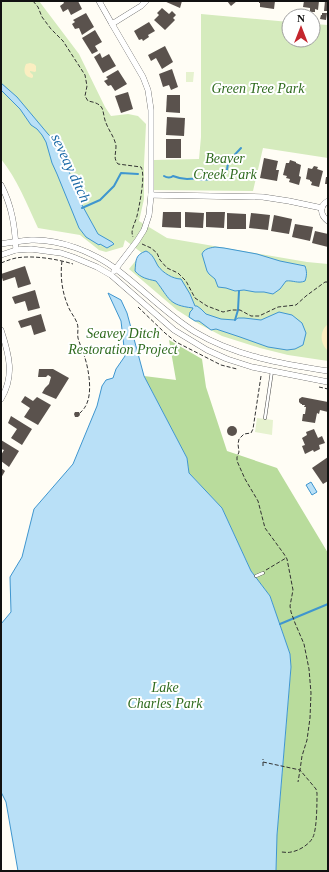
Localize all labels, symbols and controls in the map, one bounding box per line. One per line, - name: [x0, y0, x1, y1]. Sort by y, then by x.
- north arrow: [281, 8, 321, 48]
- text: N: [297, 12, 305, 24]
- park label: Green Tree Park: [211, 81, 305, 96]
- water label: seveay ditch: [48, 131, 94, 205]
- park label: Beaver Creek Park: [193, 151, 258, 182]
- park label: Seavey Ditch Restoration Project: [67, 326, 179, 357]
- park label: Lake Charles Park: [127, 680, 203, 711]

